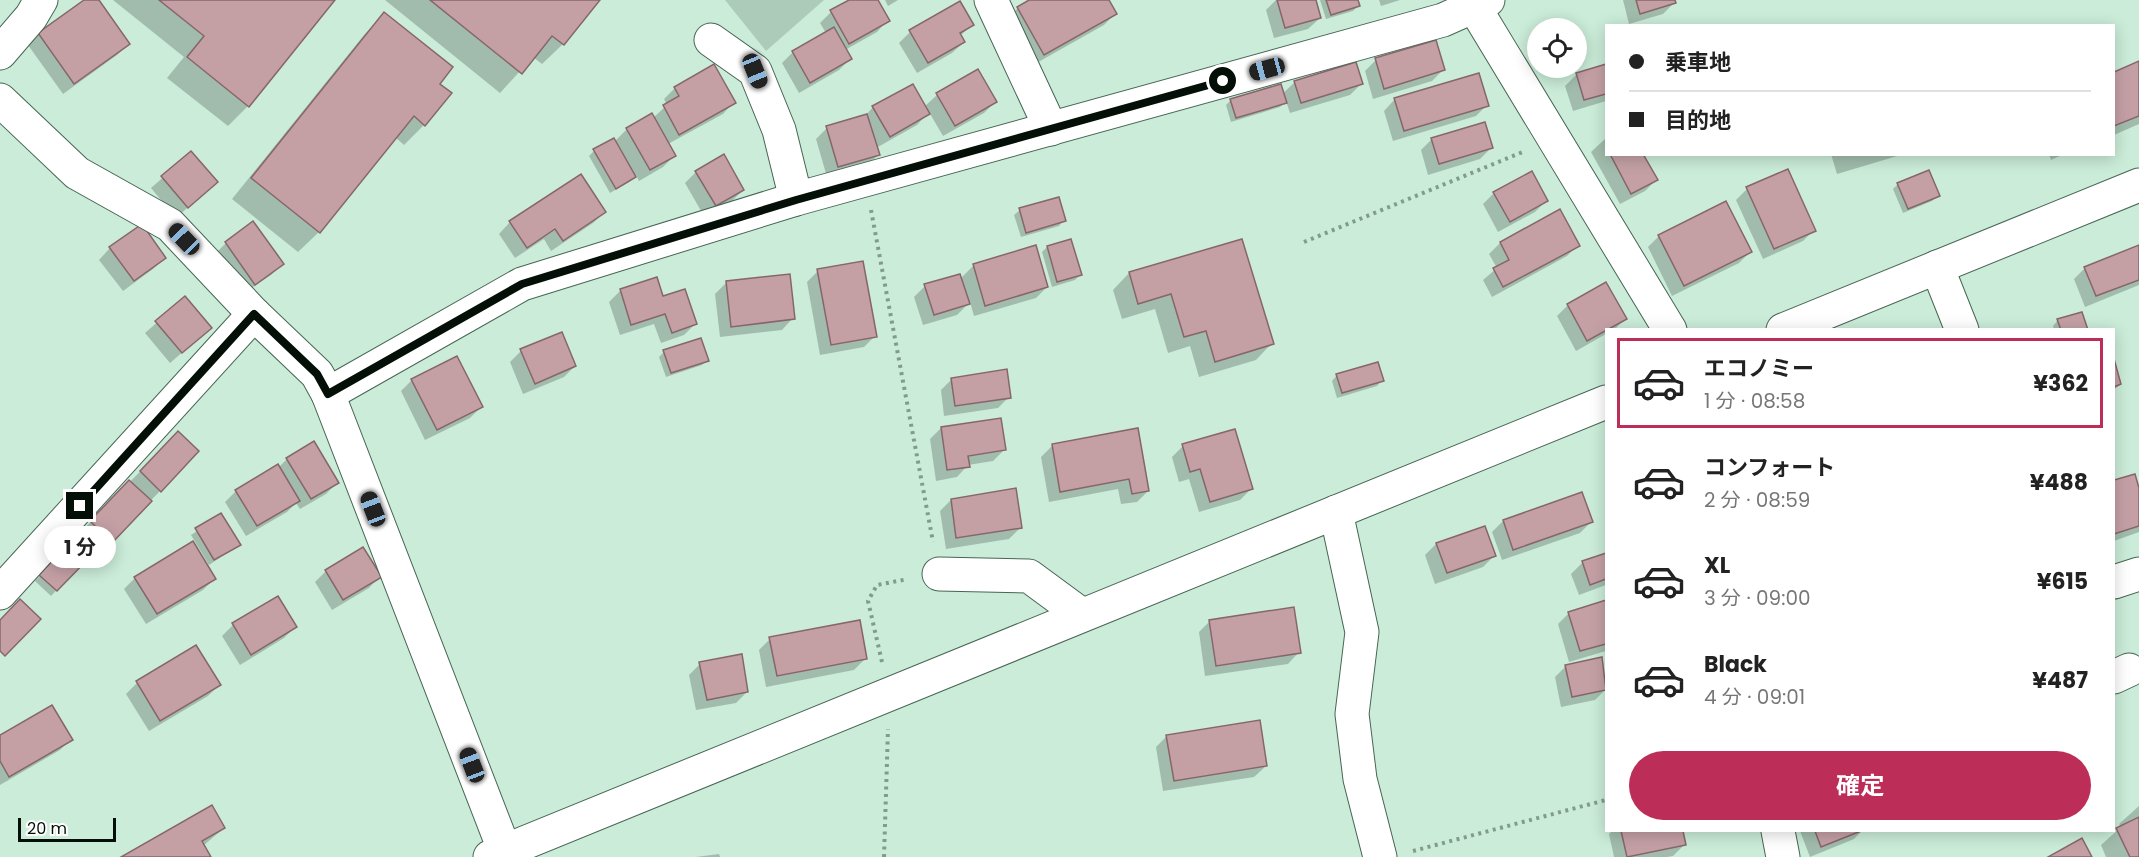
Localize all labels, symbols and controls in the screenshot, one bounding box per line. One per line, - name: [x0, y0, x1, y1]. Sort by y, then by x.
- map controls: [1527, 18, 1587, 78]
- button: locate: [1527, 18, 1587, 78]
- text: 乗車地: [1665, 47, 1731, 78]
- car: [740, 51, 770, 91]
- car: [1247, 56, 1287, 82]
- route start: [1209, 67, 1236, 94]
- text: 目的地: [1665, 105, 1731, 136]
- car: [165, 220, 203, 258]
- text: エコノミー: [1704, 353, 1814, 384]
- icon: car: [1632, 356, 1686, 410]
- text: ¥362: [2033, 368, 2088, 399]
- text: 1 分 · 08:58: [1704, 387, 1805, 415]
- text: コンフォート: [1704, 452, 1835, 483]
- icon: car: [1632, 455, 1686, 509]
- text: ¥488: [2030, 467, 2088, 498]
- text: 2 分 · 08:59: [1704, 486, 1810, 514]
- car: [358, 489, 388, 529]
- route end: [66, 492, 93, 519]
- callout: 1 分: [44, 527, 116, 569]
- text: 1 分: [64, 533, 96, 561]
- text: XL: [1704, 550, 1730, 581]
- icon: car: [1632, 554, 1686, 608]
- text: ¥615: [2037, 566, 2088, 597]
- text: 3 分 · 09:00: [1704, 584, 1811, 612]
- text: Black: [1704, 649, 1767, 680]
- icon: car: [1632, 653, 1686, 707]
- text: ¥487: [2032, 665, 2088, 696]
- text: 4 分 · 09:01: [1704, 683, 1805, 711]
- car: [457, 745, 487, 785]
- button: 確定: [1629, 751, 2091, 820]
- scale bar: [18, 815, 116, 842]
- text: 20 m: [27, 817, 67, 840]

